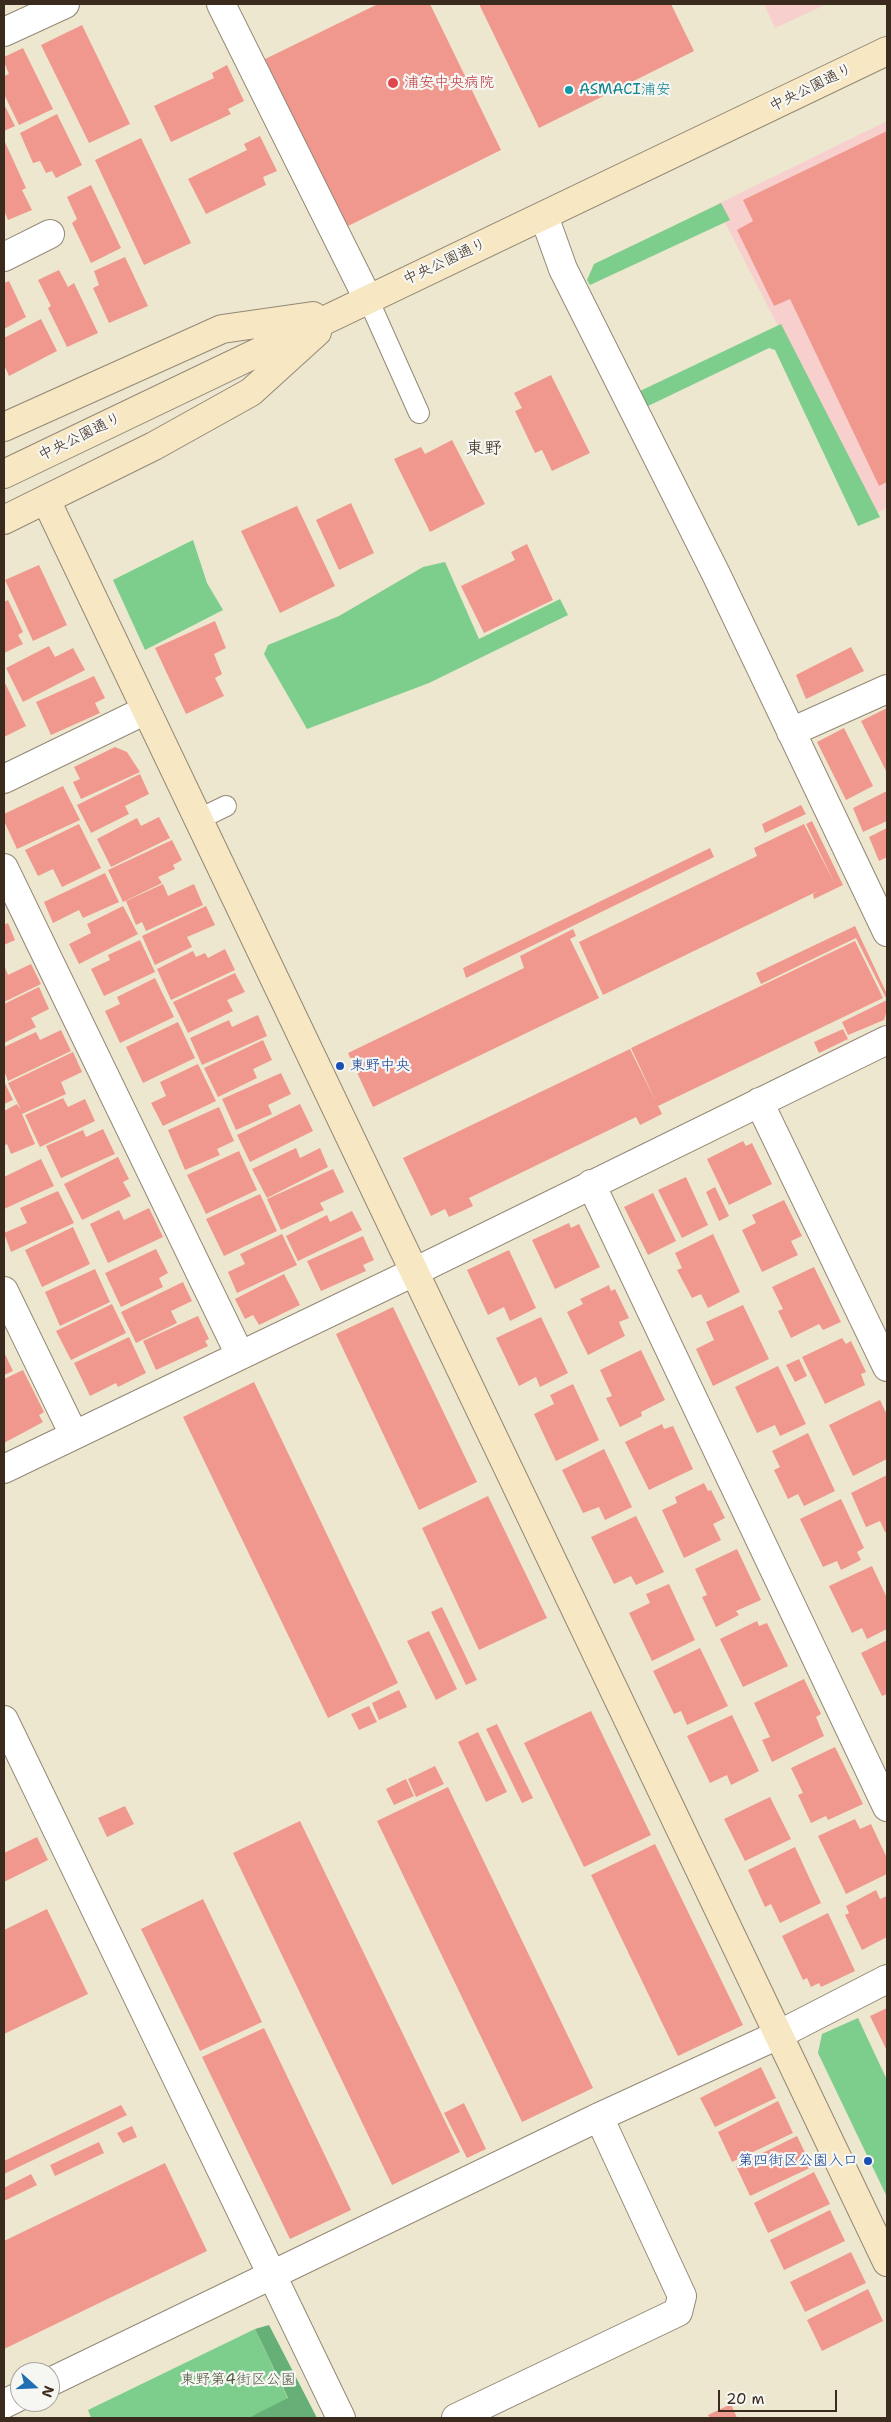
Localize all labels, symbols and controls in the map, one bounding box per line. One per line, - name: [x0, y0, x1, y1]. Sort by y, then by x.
- street label: 中央公園通り: [767, 60, 855, 116]
- place label: 浦安中央病院: [404, 74, 494, 92]
- marker: 浦安中央病院: [386, 76, 400, 90]
- place label: ASMACI浦安: [579, 81, 671, 99]
- marker: ASMACI浦安: [563, 84, 575, 96]
- street label: 中央公園通り: [400, 235, 490, 289]
- street label: 中央公園通り: [36, 409, 124, 465]
- district label: 東野: [466, 438, 502, 460]
- place label: 東野中央: [350, 1057, 410, 1075]
- marker: 東野中央: [334, 1060, 346, 1072]
- place label: 第四街区公園入口: [738, 2152, 858, 2170]
- marker: 第四街区公園入口: [862, 2155, 874, 2167]
- north arrow: [10, 2362, 60, 2412]
- park label: 東野第4街区公園: [180, 2371, 296, 2389]
- scale bar: [721, 2380, 840, 2412]
- text: N: [38, 2383, 59, 2400]
- text: 20 m: [726, 2389, 765, 2409]

